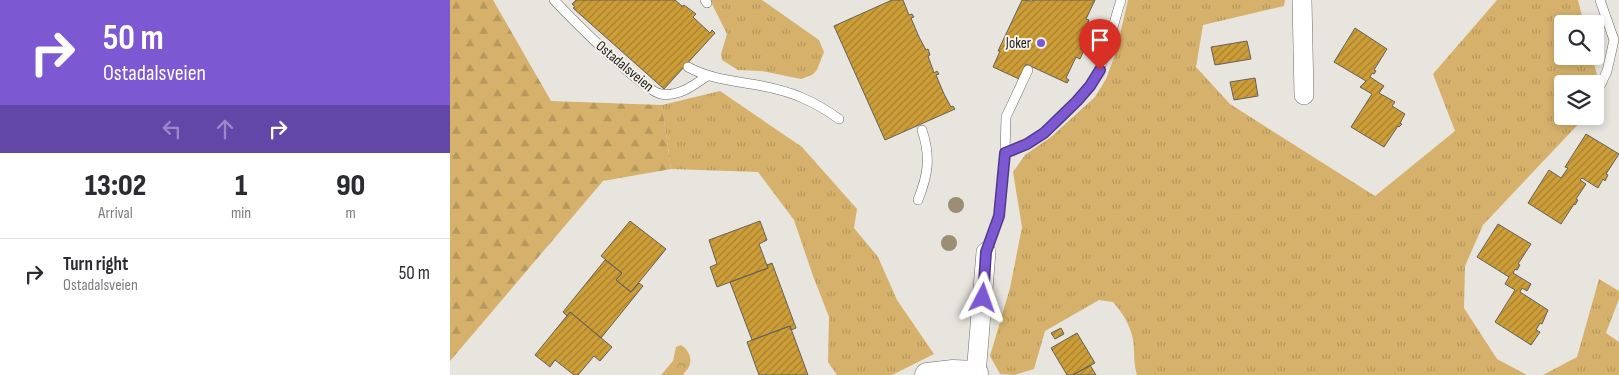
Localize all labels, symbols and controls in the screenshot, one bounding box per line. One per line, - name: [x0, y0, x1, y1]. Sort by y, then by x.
- map controls: [1554, 15, 1604, 125]
- button: search: [1554, 15, 1604, 65]
- text: 50 m: [103, 17, 164, 60]
- pin: [1079, 19, 1121, 70]
- icon: right: [20, 20, 85, 85]
- icon: arrive: [1086, 26, 1114, 54]
- place label: Joker: [1005, 34, 1032, 53]
- street label: Ostadalsveien: [592, 37, 658, 96]
- marker: Joker: [1035, 37, 1047, 49]
- text: Ostadalsveien: [103, 60, 206, 87]
- button: layers: [1554, 75, 1604, 125]
- icon: left: [158, 115, 186, 143]
- icon: ahead: [211, 115, 239, 143]
- icon: right: [264, 115, 292, 143]
- text: 13:02: [85, 168, 146, 204]
- text: 1: [235, 168, 247, 204]
- text: 90: [336, 168, 365, 204]
- text: Arrival: [98, 204, 133, 223]
- text: min: [231, 204, 251, 223]
- text: m: [345, 204, 356, 223]
- text: Turn right: [63, 253, 128, 276]
- icon: right: [20, 260, 48, 288]
- text: 50 m: [399, 262, 430, 285]
- position arrow: [956, 271, 1008, 323]
- text: Ostadalsveien: [63, 276, 138, 295]

